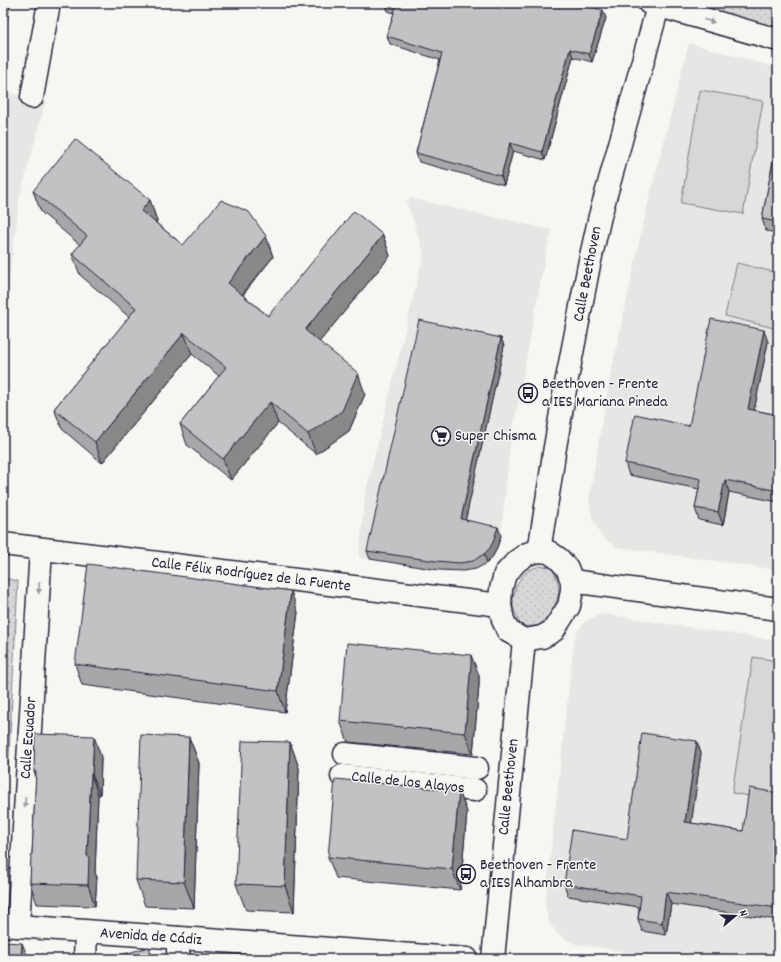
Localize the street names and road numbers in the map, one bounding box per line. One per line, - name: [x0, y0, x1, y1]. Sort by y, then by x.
- street label: Calle Beethoven: [567, 224, 609, 324]
- street label: Calle Félix Rodríguez de la Fuente: [150, 551, 352, 599]
- street label: Calle Ecuador: [15, 696, 43, 780]
- street label: Calle Beethoven: [493, 738, 525, 836]
- street label: Calle de los Alayos: [350, 766, 466, 800]
- street label: Avenida de Cádiz: [99, 922, 203, 952]

